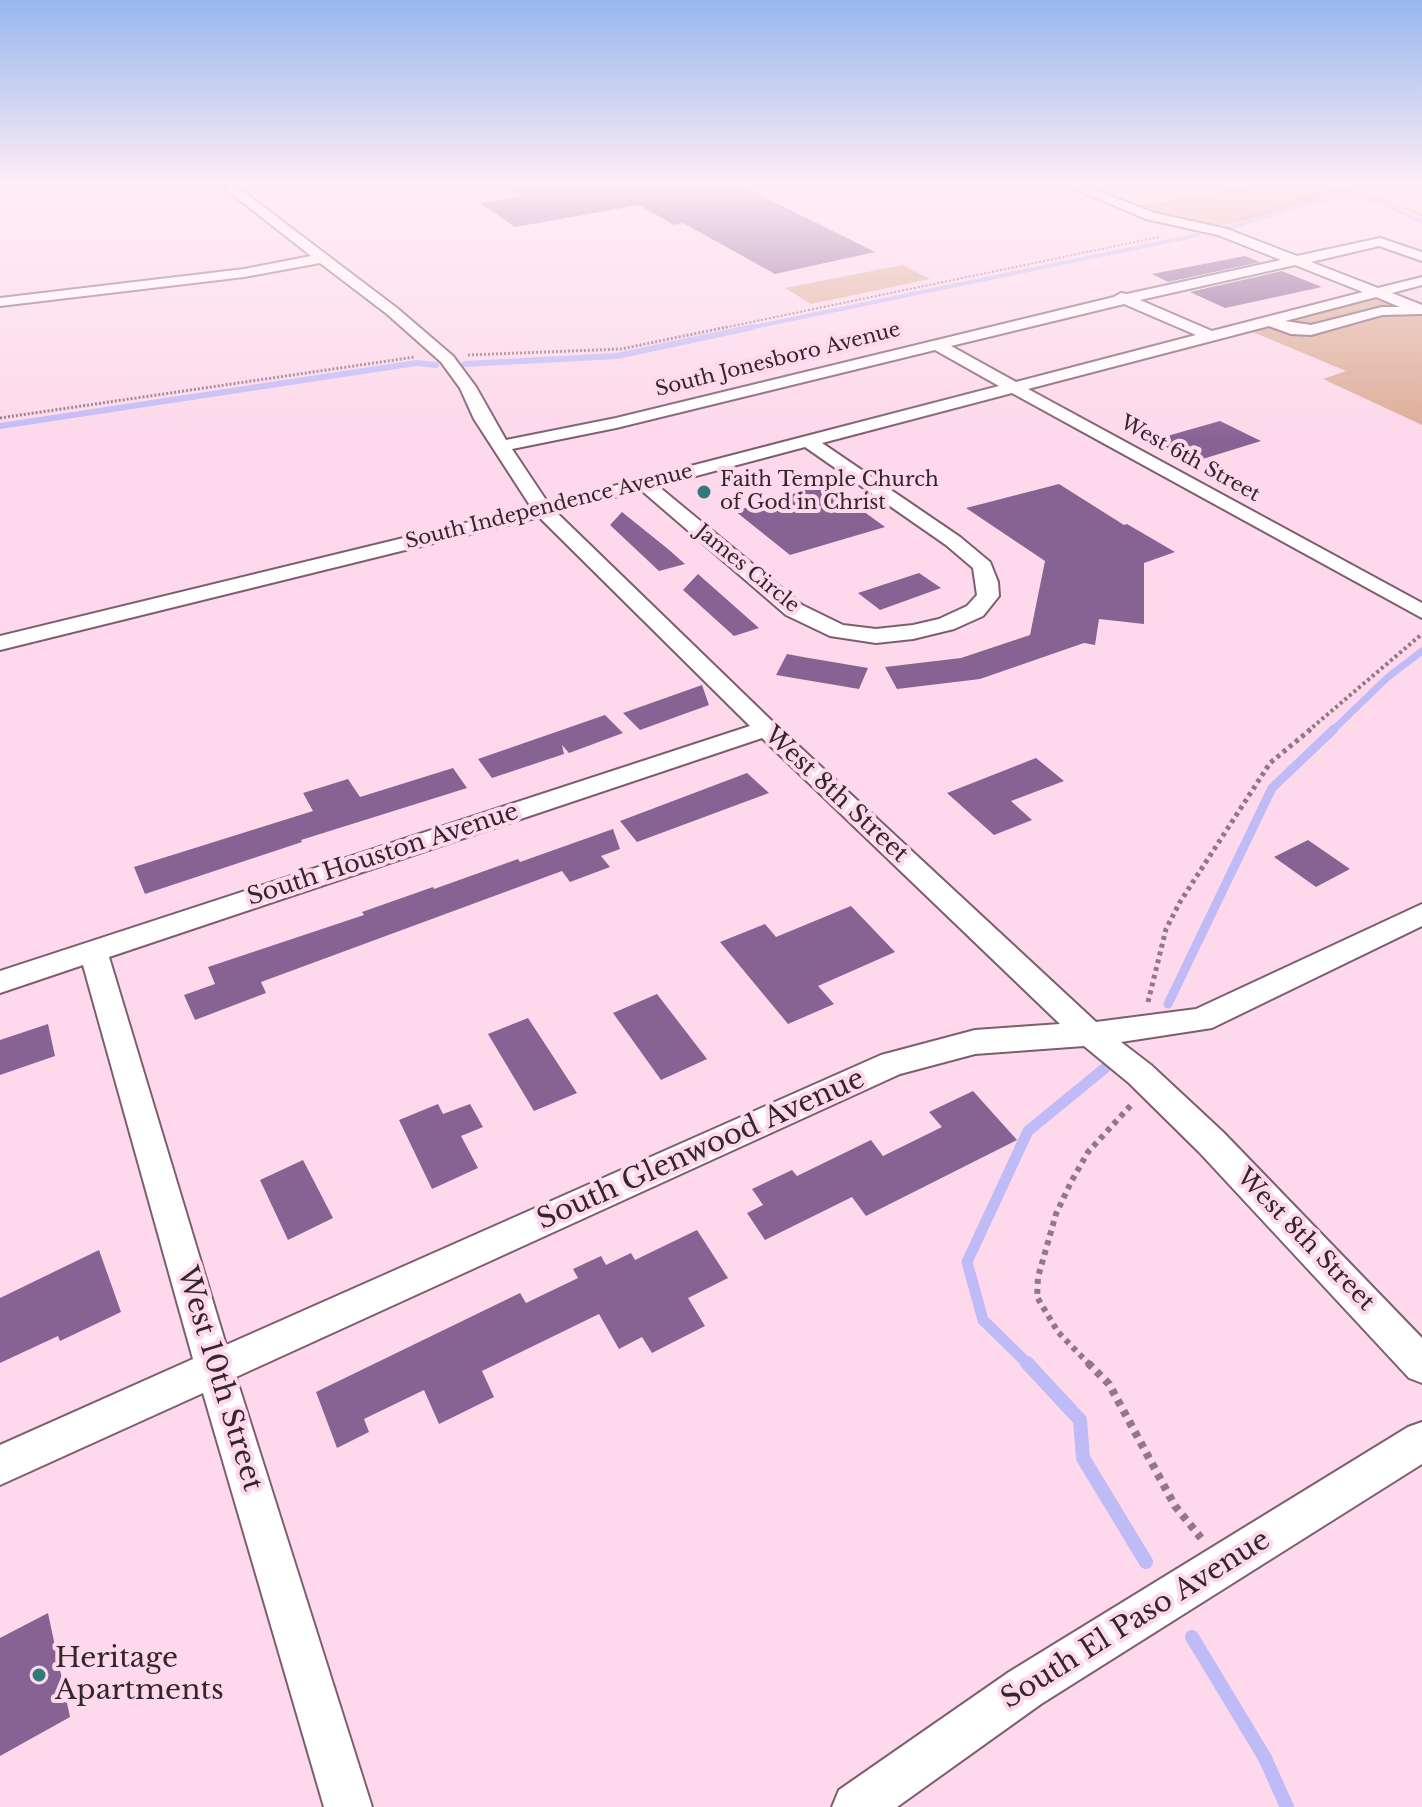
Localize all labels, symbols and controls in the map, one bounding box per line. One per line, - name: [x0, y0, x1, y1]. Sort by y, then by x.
- street label: South Jonesboro Avenue: [653, 318, 903, 402]
- street label: West 6th Street: [1116, 411, 1264, 507]
- street label: South Independence Avenue: [403, 460, 695, 554]
- place label: Faith Temple Church of God in Christ: [720, 468, 939, 515]
- marker: Faith Temple Church of God in Christ: [695, 483, 713, 501]
- street label: James Circle: [690, 520, 804, 618]
- street label: West 8th Street: [758, 721, 914, 869]
- street label: South Houston Avenue: [244, 797, 522, 913]
- street label: South Glenwood Avenue: [532, 1062, 870, 1238]
- street label: West 8th Street: [1230, 1163, 1380, 1317]
- street label: West 10th Street: [169, 1263, 269, 1495]
- street label: South El Paso Avenue: [995, 1523, 1277, 1717]
- place label: Heritage Apartments: [55, 1642, 224, 1708]
- marker: Heritage Apartments: [30, 1666, 48, 1684]

